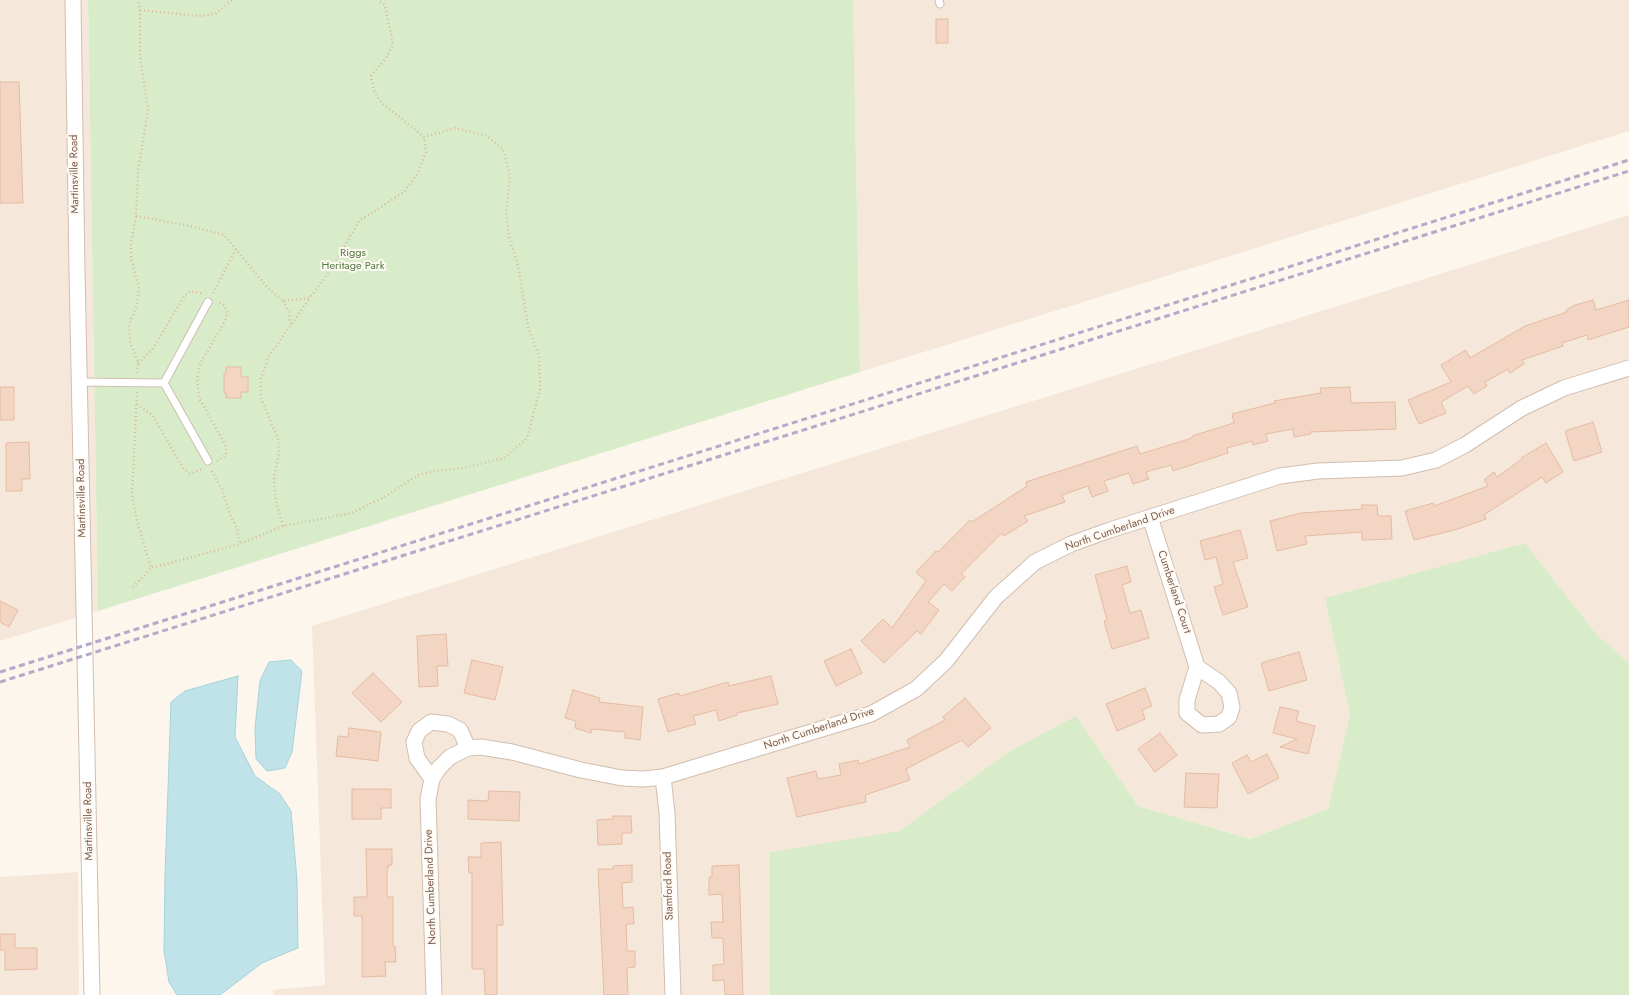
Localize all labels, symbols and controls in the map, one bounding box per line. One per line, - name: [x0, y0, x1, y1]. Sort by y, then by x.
- street label: Martinsville Road: [68, 134, 82, 214]
- park label: Riggs Heritage Park: [322, 246, 384, 272]
- street label: Martinsville Road: [75, 458, 89, 538]
- street label: North Cumberland Drive: [1063, 504, 1177, 554]
- street label: Cumberland Court: [1154, 549, 1194, 635]
- street label: North Cumberland Drive: [762, 705, 876, 753]
- street label: Martinsville Road: [82, 781, 96, 861]
- street label: North Cumberland Drive: [422, 829, 440, 945]
- street label: Stamford Road: [661, 851, 677, 921]

